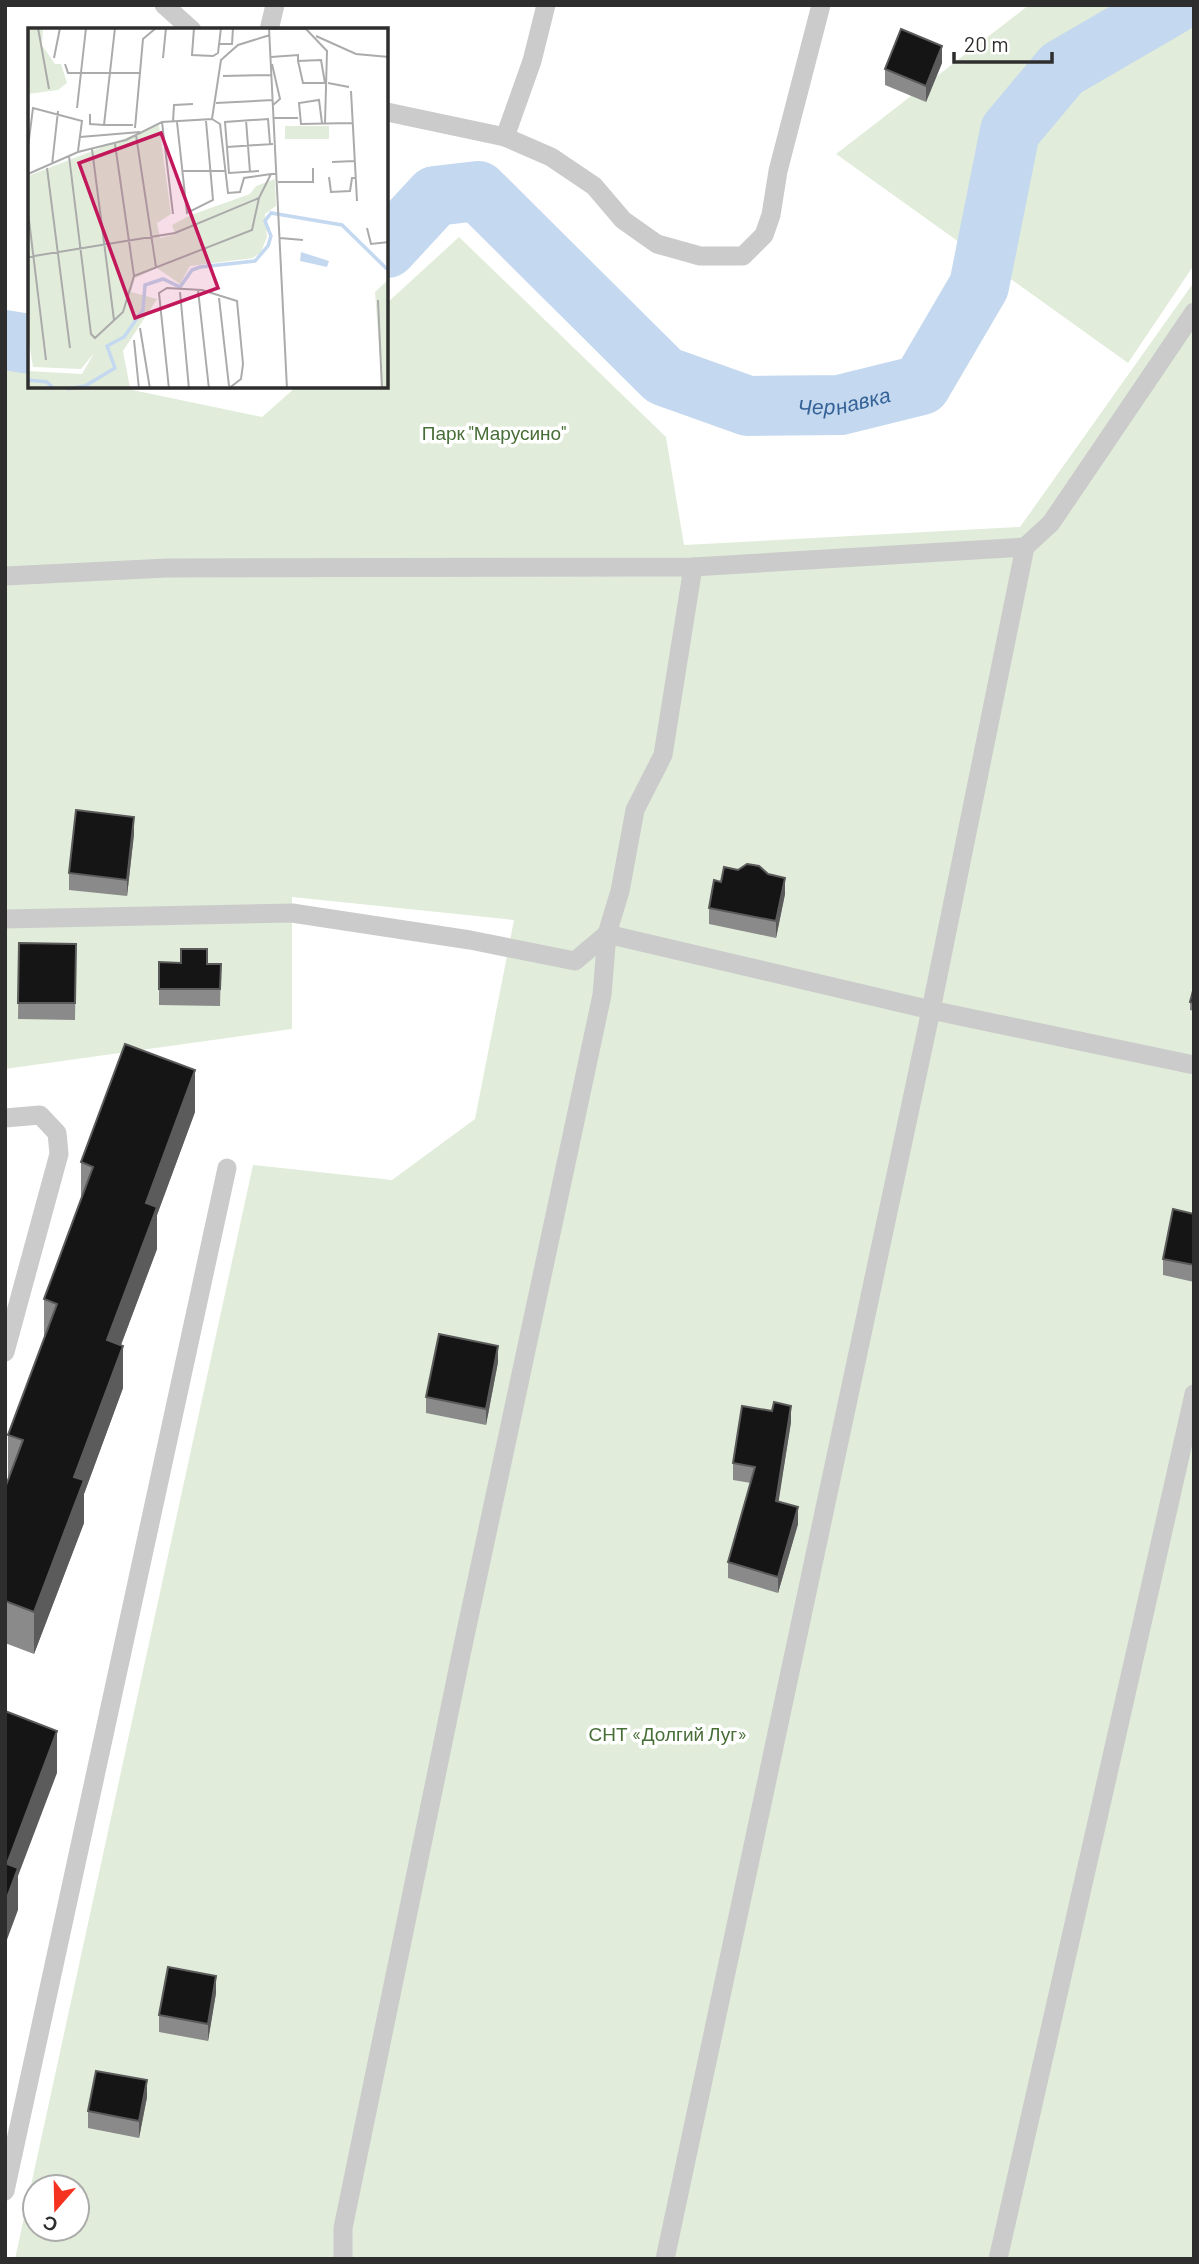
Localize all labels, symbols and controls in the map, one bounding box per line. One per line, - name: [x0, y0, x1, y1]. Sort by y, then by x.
- scale bar: [954, 21, 1052, 65]
- inset map: [28, 28, 388, 388]
- text: 20 m: [964, 31, 1009, 56]
- water label: Чернавка: [798, 381, 893, 418]
- park label: Парк "Марусино": [422, 421, 566, 444]
- park label: СНТ «Долгий Луг»: [589, 1722, 747, 1745]
- north arrow: [21, 2173, 91, 2243]
- text: С: [39, 2211, 60, 2238]

